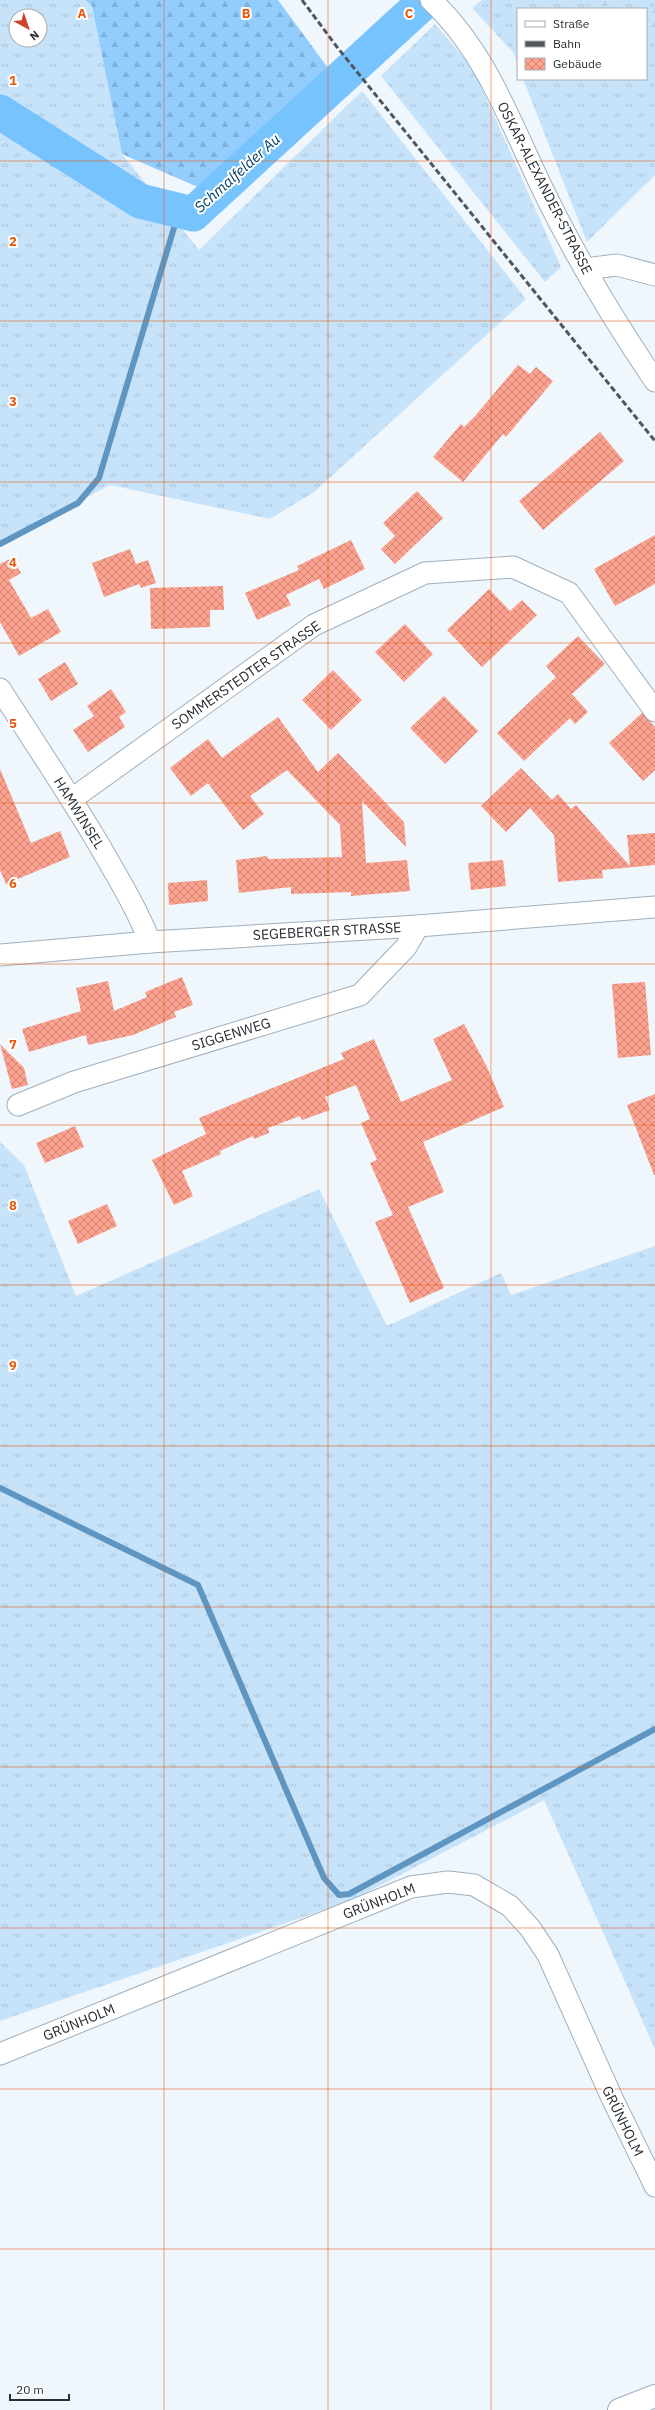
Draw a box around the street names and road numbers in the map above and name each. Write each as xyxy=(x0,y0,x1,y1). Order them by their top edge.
street label: OSKAR-ALEXANDER-STRASSE xyxy=(494,99,596,277)
street label: SOMMERSTEDTER STRASSE xyxy=(168,617,324,733)
street label: HAMWINSEL xyxy=(50,774,108,852)
street label: SEGEBERGER STRASSE xyxy=(252,918,402,944)
street label: SIGGENWEG xyxy=(189,1013,273,1055)
street label: GRÜNHOLM xyxy=(340,1879,418,1923)
street label: GRÜNHOLM xyxy=(40,1999,118,2045)
street label: GRÜNHOLM xyxy=(598,2083,648,2159)

